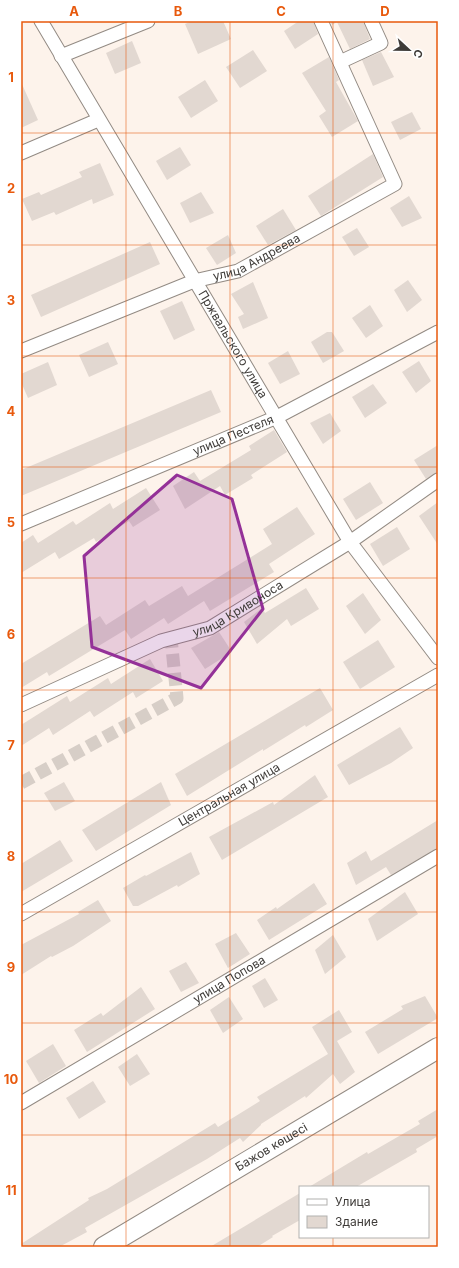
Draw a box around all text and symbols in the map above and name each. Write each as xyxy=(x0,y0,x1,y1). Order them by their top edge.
text: A xyxy=(69,3,79,19)
text: B xyxy=(174,3,183,19)
text: C xyxy=(276,3,286,19)
text: D xyxy=(380,3,390,19)
north arrow xyxy=(389,30,429,70)
text: С xyxy=(410,47,426,60)
text: 1 xyxy=(8,69,14,85)
text: 2 xyxy=(7,180,15,196)
street label: улица Андреева xyxy=(211,230,303,283)
street label: Пржвальского улица xyxy=(195,287,271,401)
text: 3 xyxy=(7,292,15,308)
text: 4 xyxy=(7,403,16,419)
street label: улица Пестеля xyxy=(190,411,276,458)
text: 5 xyxy=(7,514,15,530)
street label: улица Кривоноса xyxy=(191,577,286,639)
text: 6 xyxy=(7,626,15,642)
text: 7 xyxy=(7,737,15,753)
street label: Центральная улица xyxy=(176,759,282,829)
text: 8 xyxy=(7,848,15,864)
street label: улица Попова xyxy=(190,952,268,1006)
text: 9 xyxy=(7,959,15,975)
text: 10 xyxy=(4,1071,18,1087)
street label: Бажов көшесі xyxy=(232,1119,310,1174)
text: 11 xyxy=(5,1182,17,1198)
legend xyxy=(299,1186,429,1238)
text: Улица xyxy=(335,1194,370,1209)
text: Здание xyxy=(335,1214,378,1229)

